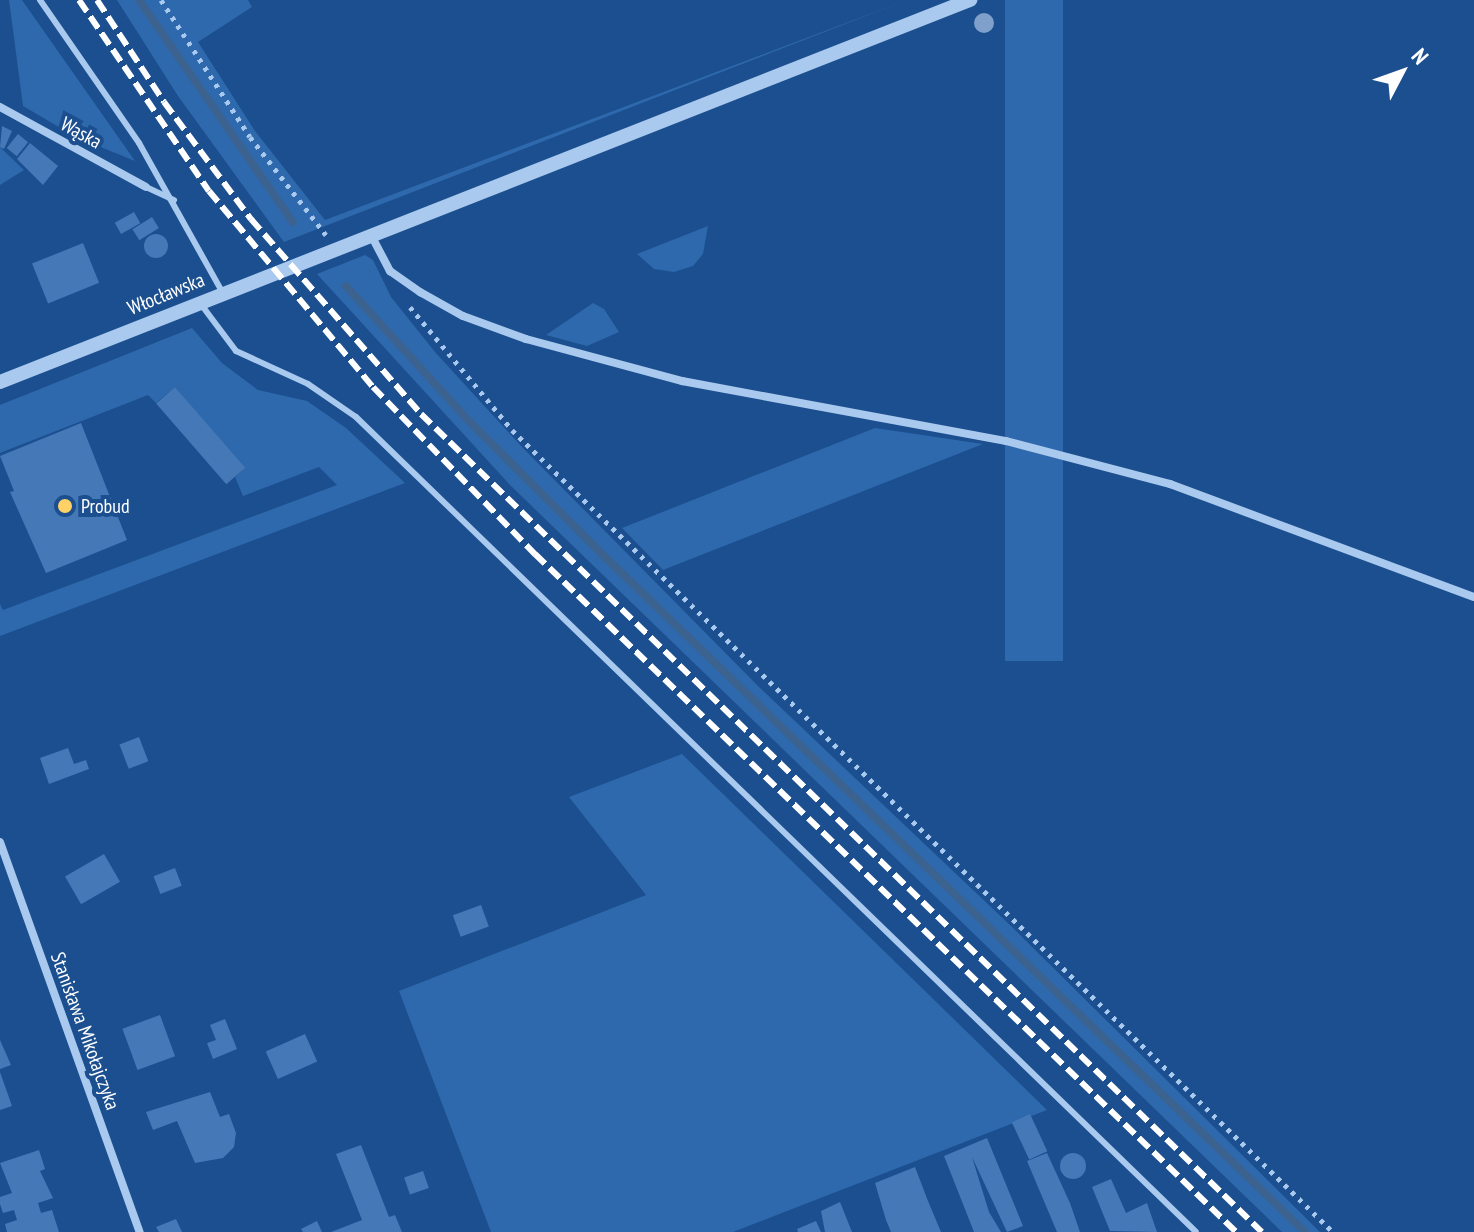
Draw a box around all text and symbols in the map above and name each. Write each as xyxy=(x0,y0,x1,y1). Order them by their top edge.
north arrow xyxy=(1362,32,1442,112)
text: N xyxy=(1406,43,1435,70)
street label: Wąska xyxy=(56,112,106,154)
street label: Włocławska xyxy=(124,268,208,320)
place label: Probud xyxy=(81,494,130,518)
marker: Probud xyxy=(56,497,74,515)
street label: Stanisława Mikołajczyka xyxy=(45,949,125,1113)

